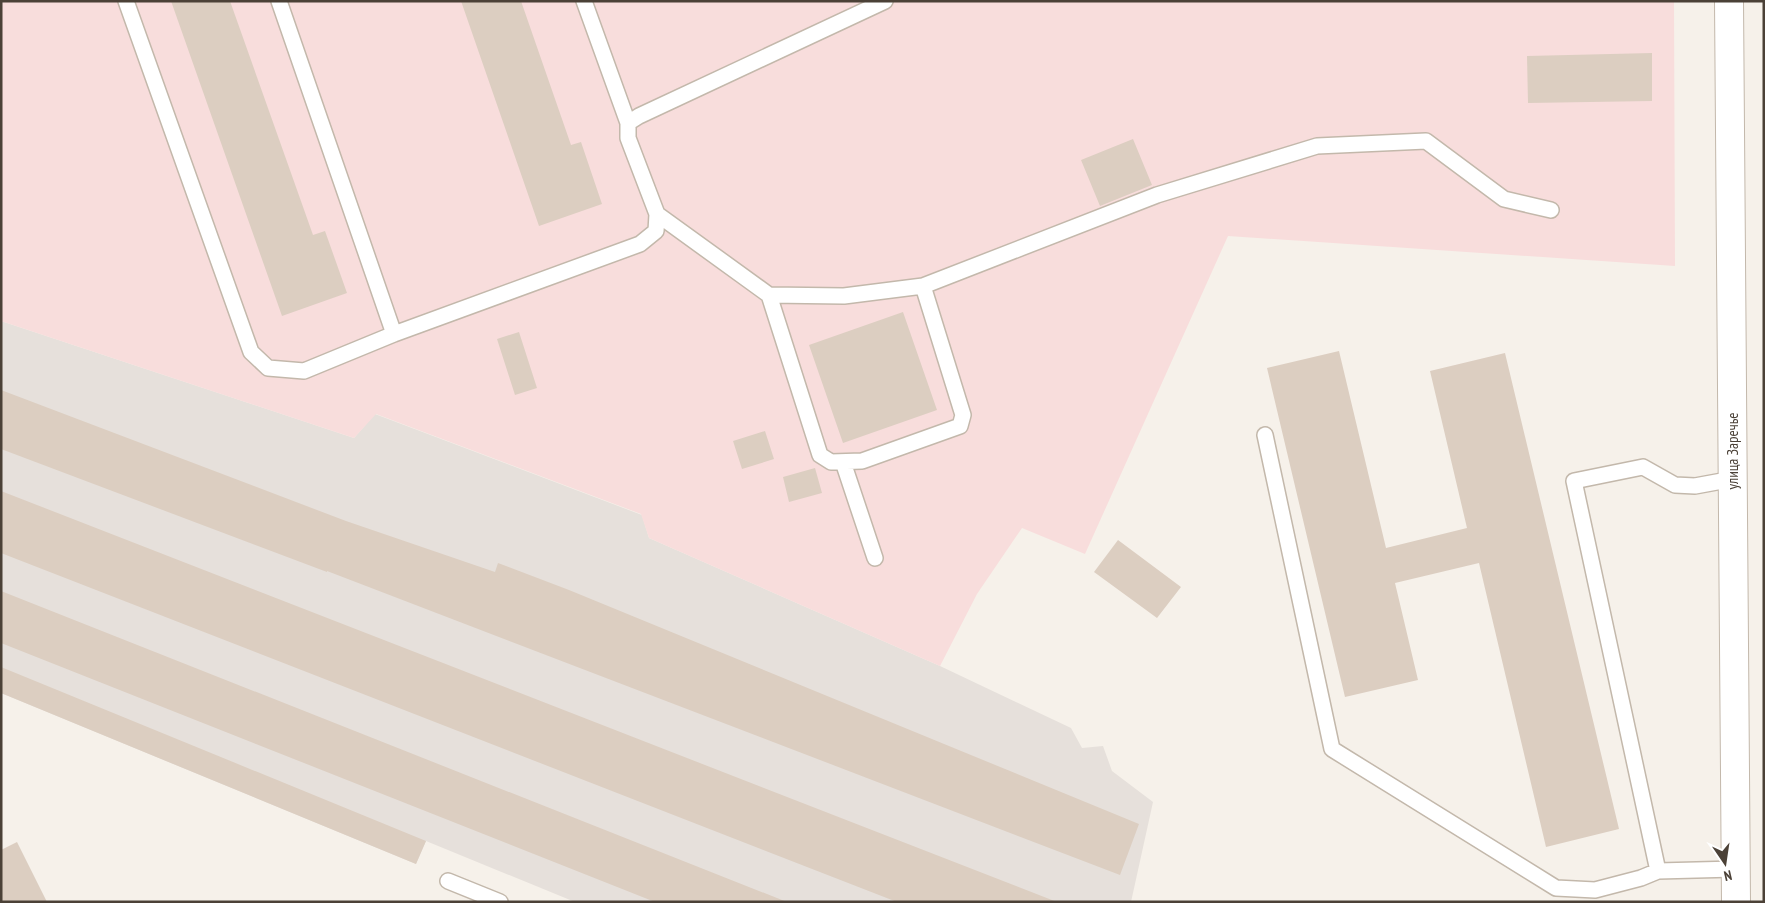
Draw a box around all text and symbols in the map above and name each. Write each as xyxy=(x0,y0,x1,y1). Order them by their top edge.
street label: улица Заречье xyxy=(1723,413,1742,489)
north arrow xyxy=(1700,838,1750,888)
text: N xyxy=(1722,866,1734,885)

